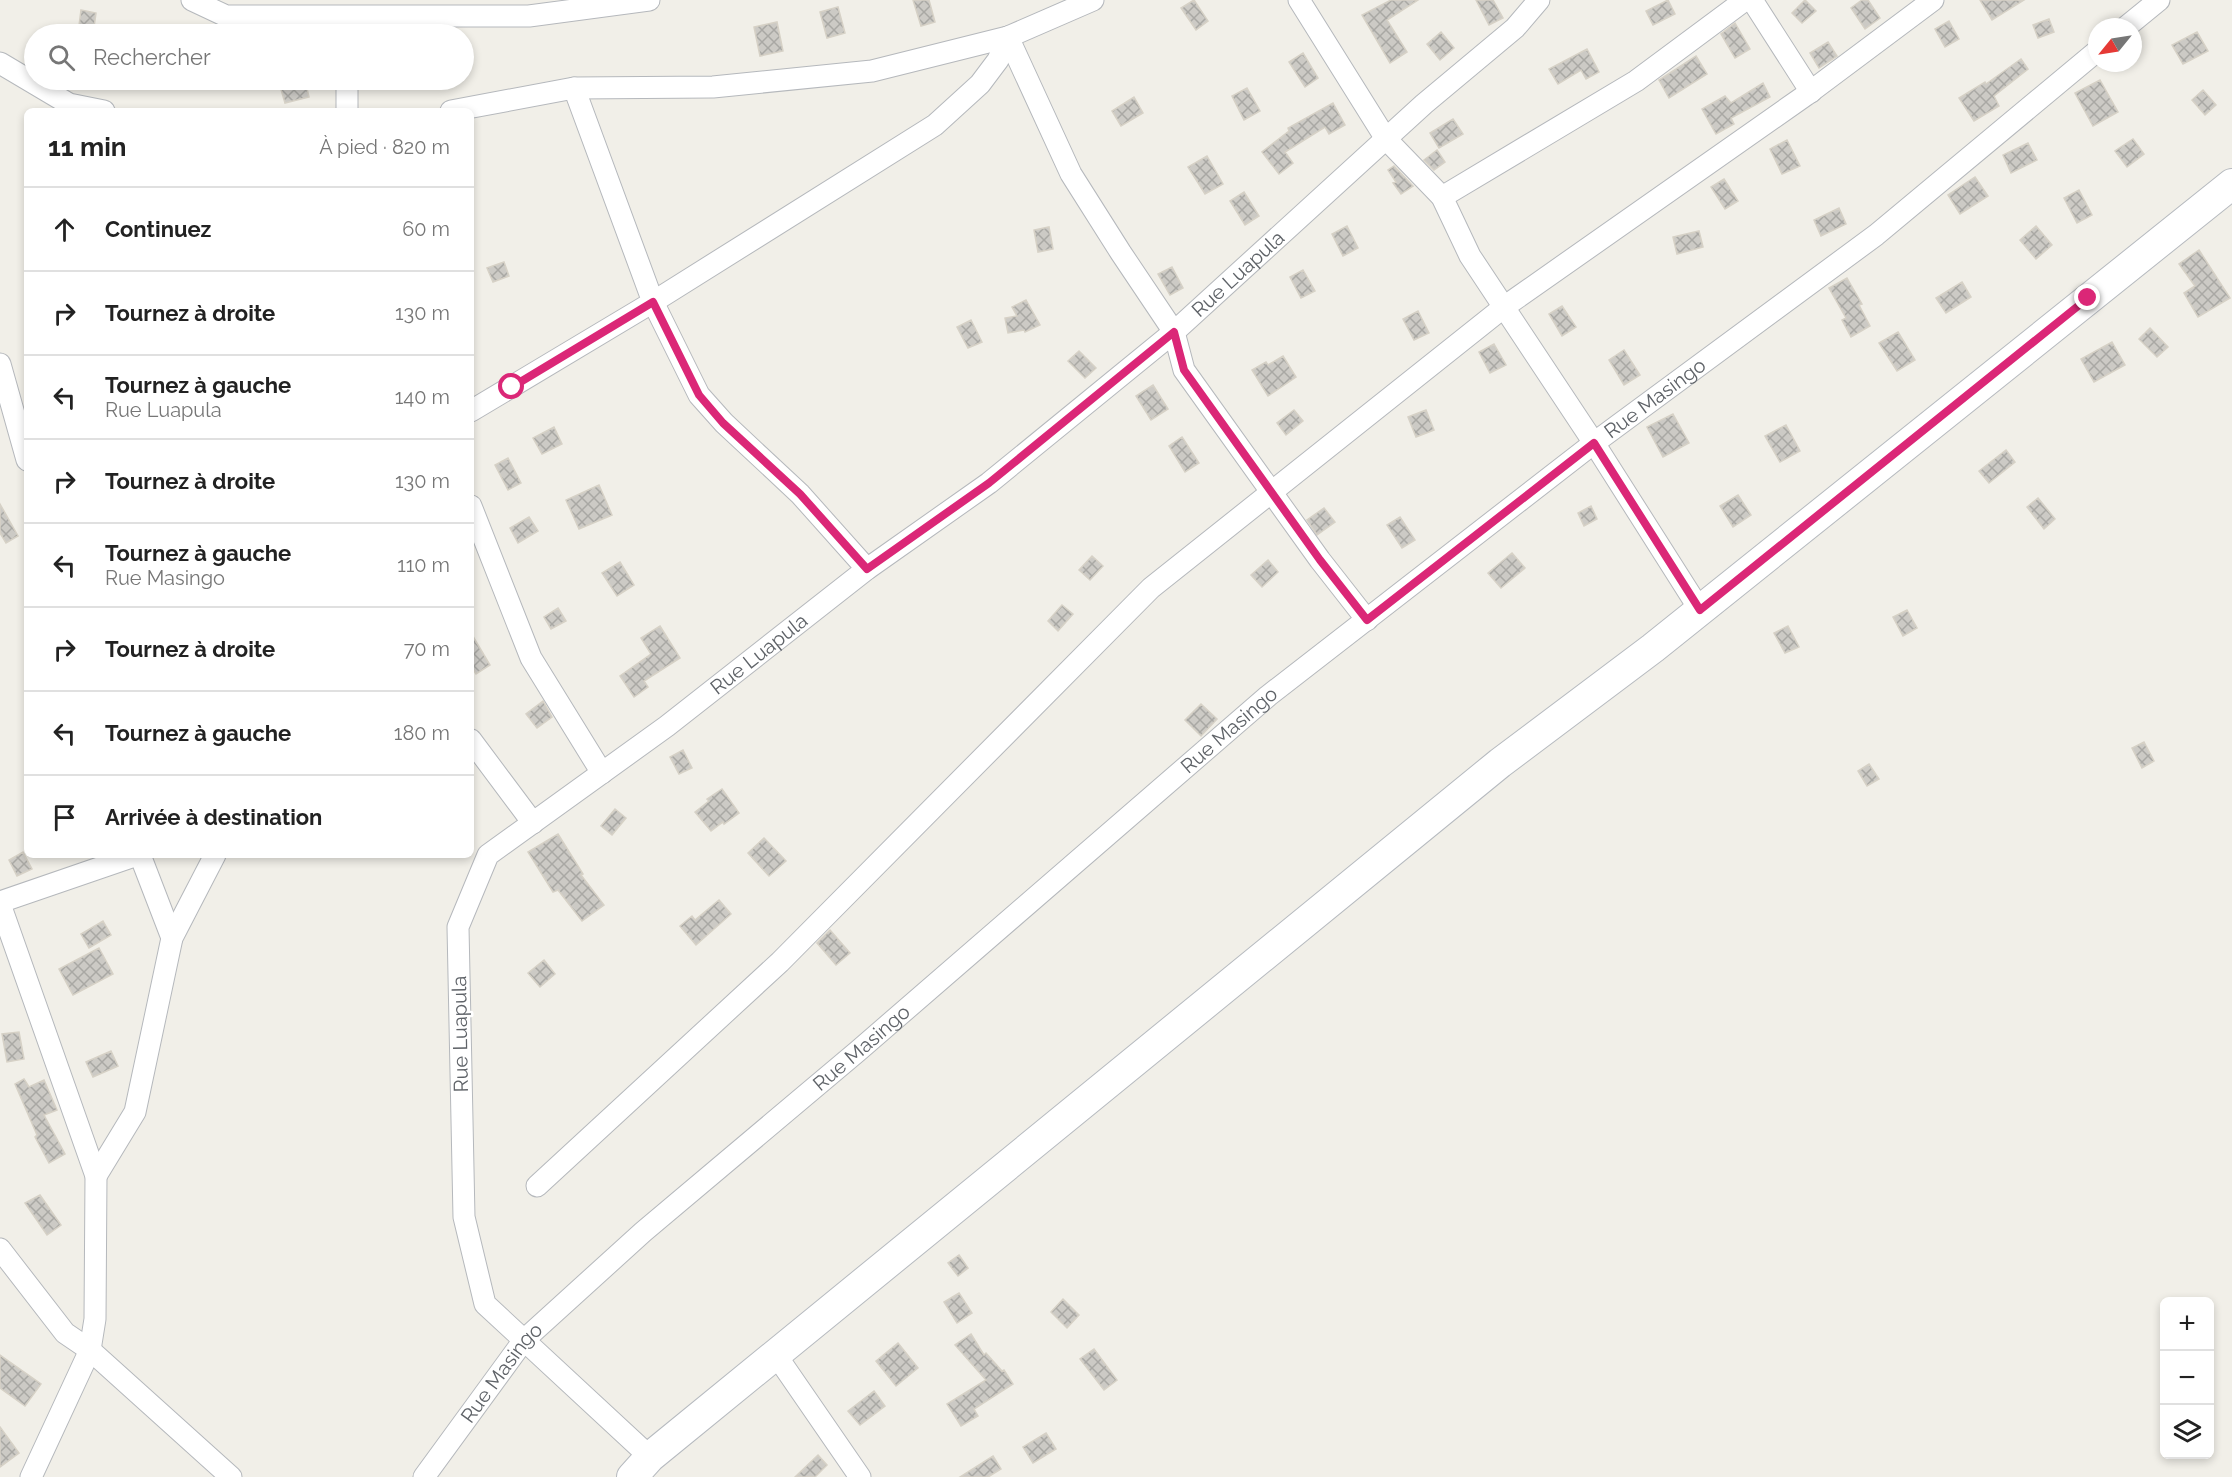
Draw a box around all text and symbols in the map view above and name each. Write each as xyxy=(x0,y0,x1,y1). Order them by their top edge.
north arrow xyxy=(2088,18,2142,72)
search box xyxy=(24,24,474,90)
icon: search xyxy=(45,41,78,74)
text: Rechercher xyxy=(93,44,211,70)
text: 11 min xyxy=(48,132,126,162)
text: À pied · 820 m xyxy=(319,135,450,159)
icon: ahead xyxy=(48,213,81,246)
text: Continuez xyxy=(105,216,211,242)
text: 60 m xyxy=(402,217,450,241)
street label: Rue Luapula xyxy=(1187,226,1289,322)
route end xyxy=(2074,284,2100,310)
icon: right xyxy=(48,297,81,330)
text: Tournez à droite xyxy=(105,300,275,326)
text: 130 m xyxy=(395,301,450,325)
street label: Rue Masingo xyxy=(1599,353,1710,443)
text: Tournez à gauche xyxy=(105,372,291,398)
route start xyxy=(498,373,524,399)
icon: left xyxy=(48,381,81,414)
text: 140 m xyxy=(395,385,450,409)
text: Rue Luapula xyxy=(105,398,222,422)
icon: right xyxy=(48,465,81,498)
text: Tournez à droite xyxy=(105,468,275,494)
text: 130 m xyxy=(395,469,450,493)
text: Tournez à gauche xyxy=(105,540,291,566)
icon: left xyxy=(48,549,81,582)
text: 110 m xyxy=(397,553,450,577)
text: Rue Masingo xyxy=(105,566,225,590)
street label: Rue Luapula xyxy=(706,608,812,699)
icon: right xyxy=(48,633,81,666)
text: Tournez à droite xyxy=(105,636,275,662)
text: 70 m xyxy=(404,637,450,661)
street label: Rue Masingo xyxy=(1176,681,1282,778)
icon: left xyxy=(48,717,81,750)
text: Tournez à gauche xyxy=(105,720,291,746)
text: 180 m xyxy=(394,721,450,745)
icon: arrive xyxy=(48,801,81,834)
text: Arrivée à destination xyxy=(105,804,322,830)
street label: Rue Luapula xyxy=(447,976,473,1092)
street label: Rue Masingo xyxy=(808,1000,915,1096)
map controls xyxy=(2160,1297,2214,1459)
button: + xyxy=(2160,1297,2214,1351)
street label: Rue Masingo xyxy=(456,1317,547,1428)
button: − xyxy=(2160,1351,2214,1405)
button: layers xyxy=(2160,1405,2214,1459)

